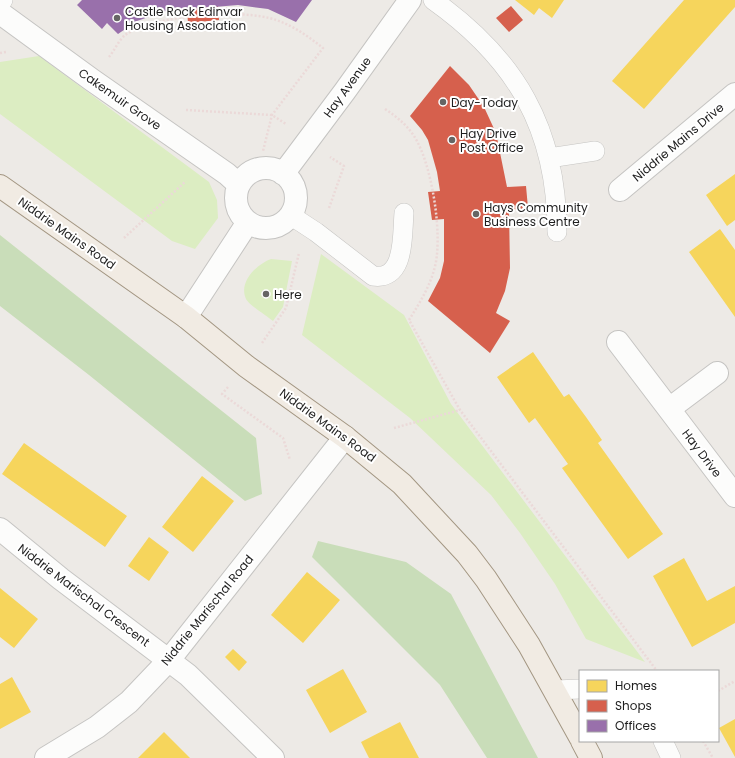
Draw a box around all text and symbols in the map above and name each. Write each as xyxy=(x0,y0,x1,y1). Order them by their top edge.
place label: Castle Rock Edinvar Housing Association xyxy=(125,3,246,34)
marker: Castle Rock Edinvar Housing Association xyxy=(112,13,122,23)
street label: Hay Avenue xyxy=(319,53,375,121)
street label: Cakemuir Grove xyxy=(75,64,165,134)
place label: Day-Today xyxy=(451,94,518,111)
marker: Day-Today xyxy=(438,97,448,107)
street label: Niddrie Mains Drive xyxy=(629,99,727,185)
place label: Hay Drive Post Office xyxy=(460,125,523,156)
marker: Hay Drive Post Office xyxy=(447,135,457,145)
street label: Niddrie Mains Road xyxy=(15,193,119,273)
place label: Hays Community Business Centre xyxy=(484,199,588,230)
marker: Hays Community Business Centre xyxy=(471,209,481,219)
place label: Here xyxy=(274,286,302,303)
marker: Here xyxy=(261,289,271,299)
street label: Niddrie Mains Road xyxy=(276,384,380,466)
street label: Hay Drive xyxy=(678,425,726,481)
street label: Niddrie Marischal Crescent xyxy=(14,540,154,650)
street label: Niddrie Marischal Road xyxy=(157,551,257,669)
legend xyxy=(579,670,719,742)
text: Homes xyxy=(615,677,657,694)
text: Shops xyxy=(615,697,652,714)
text: Offices xyxy=(615,717,656,734)

